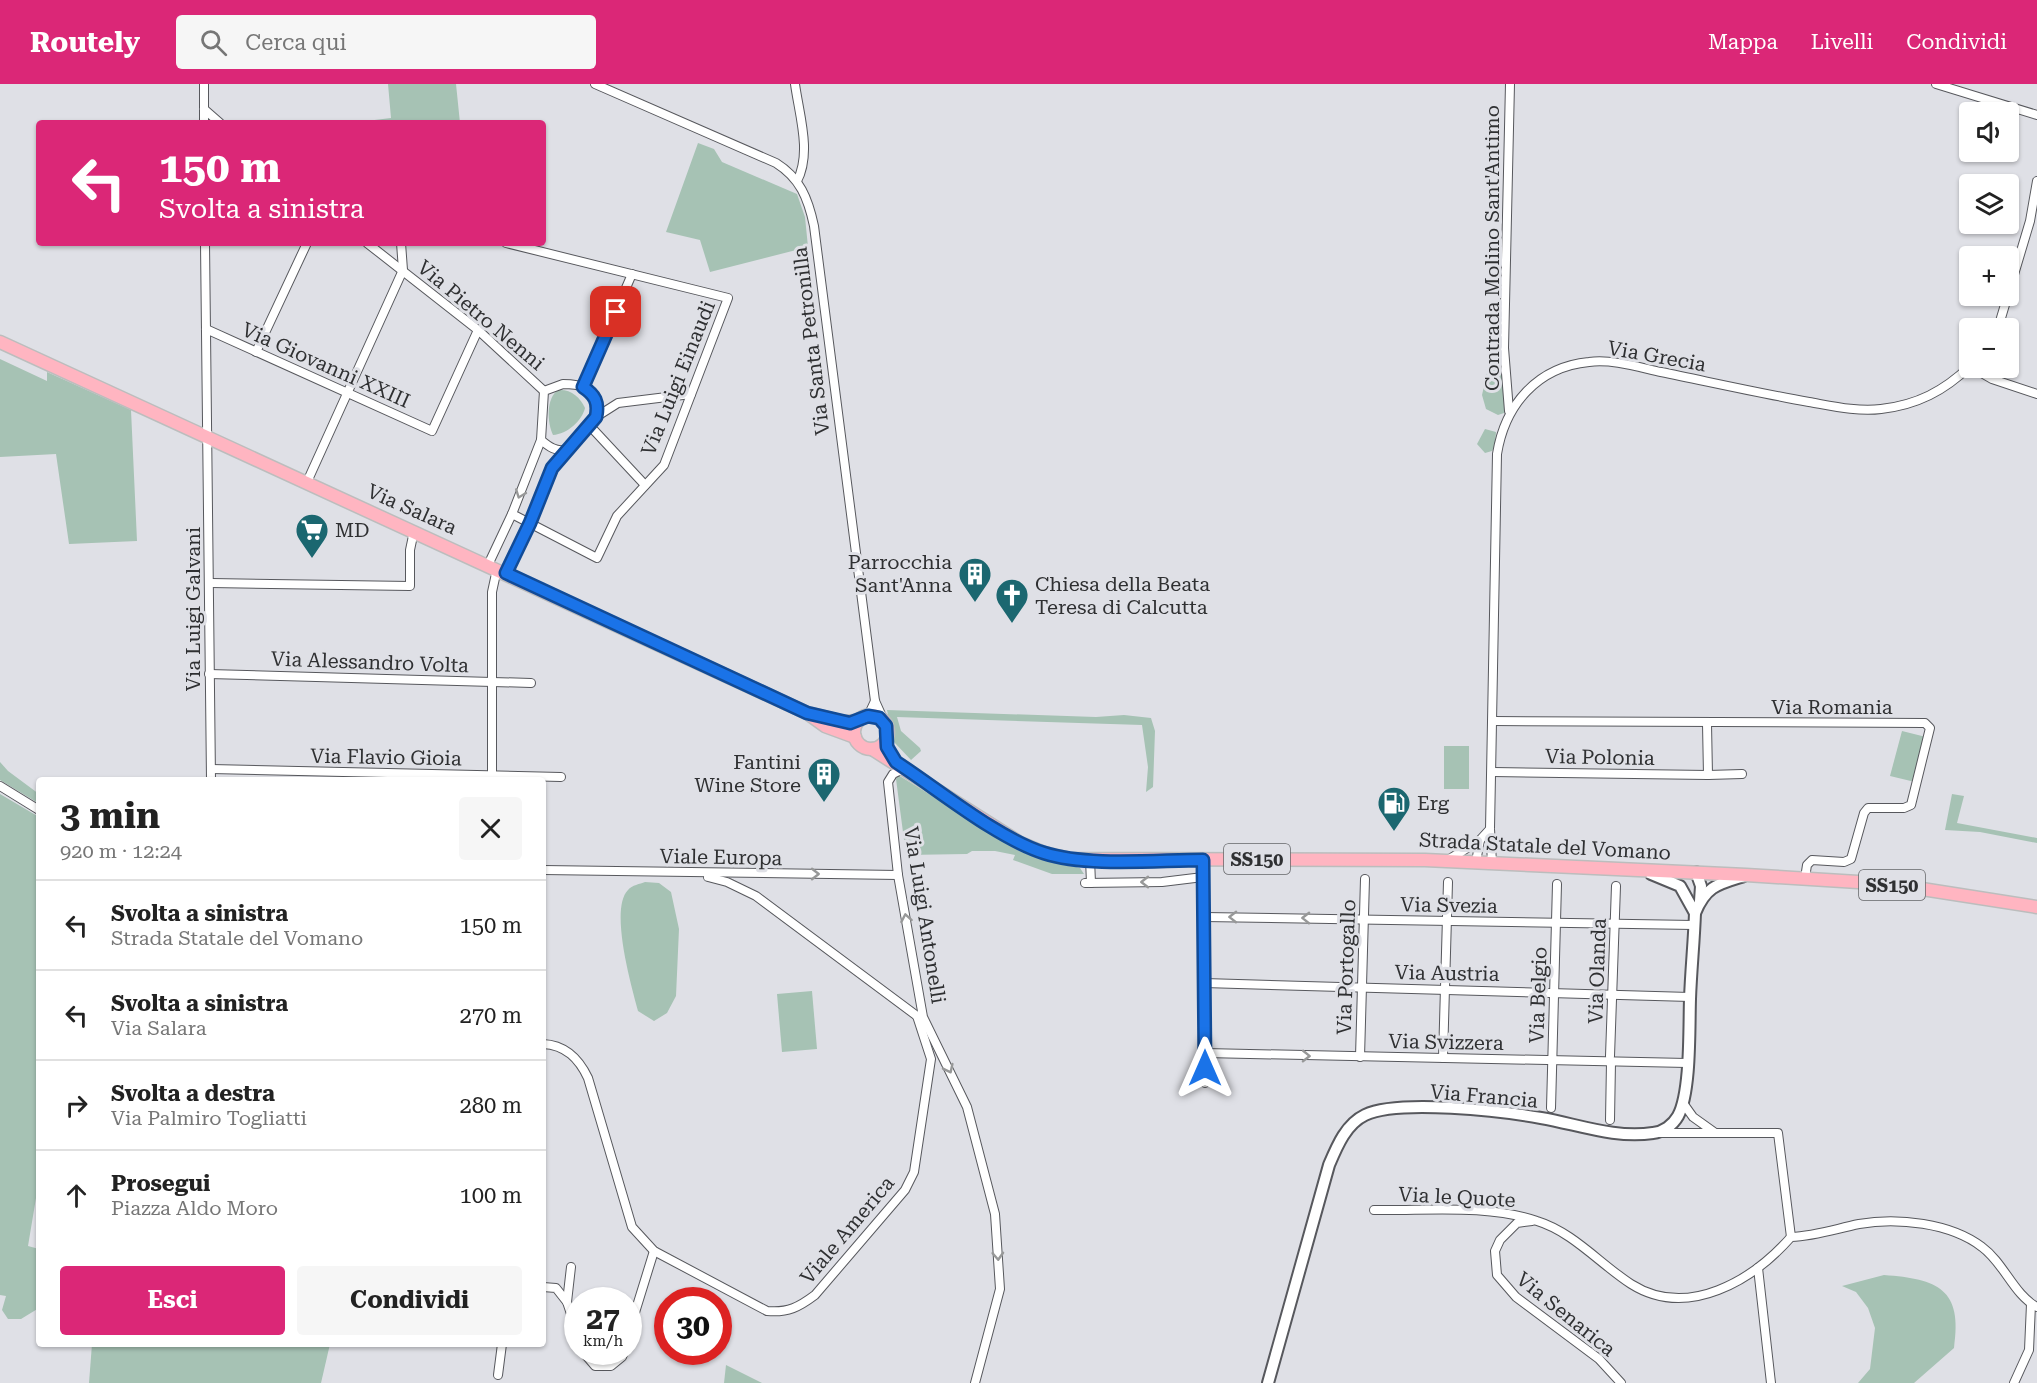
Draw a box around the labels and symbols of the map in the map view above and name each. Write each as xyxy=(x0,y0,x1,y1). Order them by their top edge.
street label: Contrada Molino Sant'Antimo xyxy=(1480,105,1504,391)
street label: Via Santa Petronilla xyxy=(788,245,834,436)
street label: Via Pietro Nenni xyxy=(413,255,549,375)
pin xyxy=(590,286,641,337)
street label: Via Luigi Einaudi xyxy=(636,297,720,459)
street label: Via Giovanni XXIII xyxy=(238,317,414,413)
street label: Via Grecia xyxy=(1606,336,1708,376)
street label: Via Salara xyxy=(363,479,461,539)
one-way arrow xyxy=(515,488,527,499)
supermarket icon: MD xyxy=(294,512,330,559)
place label: MD xyxy=(335,518,370,542)
street label: Via Luigi Galvani xyxy=(181,527,205,691)
place label: Parrocchia Sant'Anna xyxy=(848,550,952,597)
building icon: Parrocchia Sant'Anna xyxy=(957,556,993,603)
place label: Chiesa della Beata Teresa di Calcutta xyxy=(1035,572,1210,619)
church icon: Chiesa della Beata Teresa di Calcutta xyxy=(994,577,1030,624)
street label: Via Alessandro Volta xyxy=(271,647,469,677)
street label: Via Romania xyxy=(1771,695,1893,719)
street label: Via Flavio Gioia xyxy=(310,744,462,770)
street label: Via Polonia xyxy=(1545,744,1655,770)
place label: Fantini Wine Store xyxy=(695,750,801,797)
building icon: Fantini Wine Store xyxy=(806,756,842,803)
fuel station icon: Erg xyxy=(1376,785,1412,832)
place label: Erg xyxy=(1417,791,1450,815)
street label: Via Luigi Antonelli xyxy=(899,825,951,1005)
street label: Strada Statale del Vomano xyxy=(1418,827,1672,865)
street label: Viale Europa xyxy=(659,844,783,870)
road number: SS150 xyxy=(1224,844,1290,874)
one-way arrow xyxy=(811,868,820,880)
road number: SS150 xyxy=(1859,870,1925,900)
one-way arrow xyxy=(1141,876,1150,888)
street label: Via Svezia xyxy=(1400,892,1498,918)
street label: Via Portogallo xyxy=(1332,899,1360,1035)
one-way arrow xyxy=(1228,911,1237,923)
one-way arrow xyxy=(1301,912,1310,924)
one-way arrow xyxy=(900,913,913,923)
street label: Via Olanda xyxy=(1583,918,1611,1024)
street label: Via Belgio xyxy=(1524,946,1552,1044)
street label: Via Austria xyxy=(1394,960,1500,986)
street label: Via Svizzera xyxy=(1388,1029,1504,1055)
position arrow xyxy=(1173,1036,1237,1100)
one-way arrow xyxy=(1301,1050,1310,1062)
one-way arrow xyxy=(941,1063,953,1074)
street label: Via Francia xyxy=(1429,1079,1539,1113)
street label: Viale America xyxy=(795,1171,899,1289)
street label: Via le Quote xyxy=(1398,1182,1516,1212)
one-way arrow xyxy=(991,1252,1004,1261)
street label: Via Senarica xyxy=(1512,1267,1620,1361)
speed limit sign: 30 xyxy=(654,1287,732,1365)

